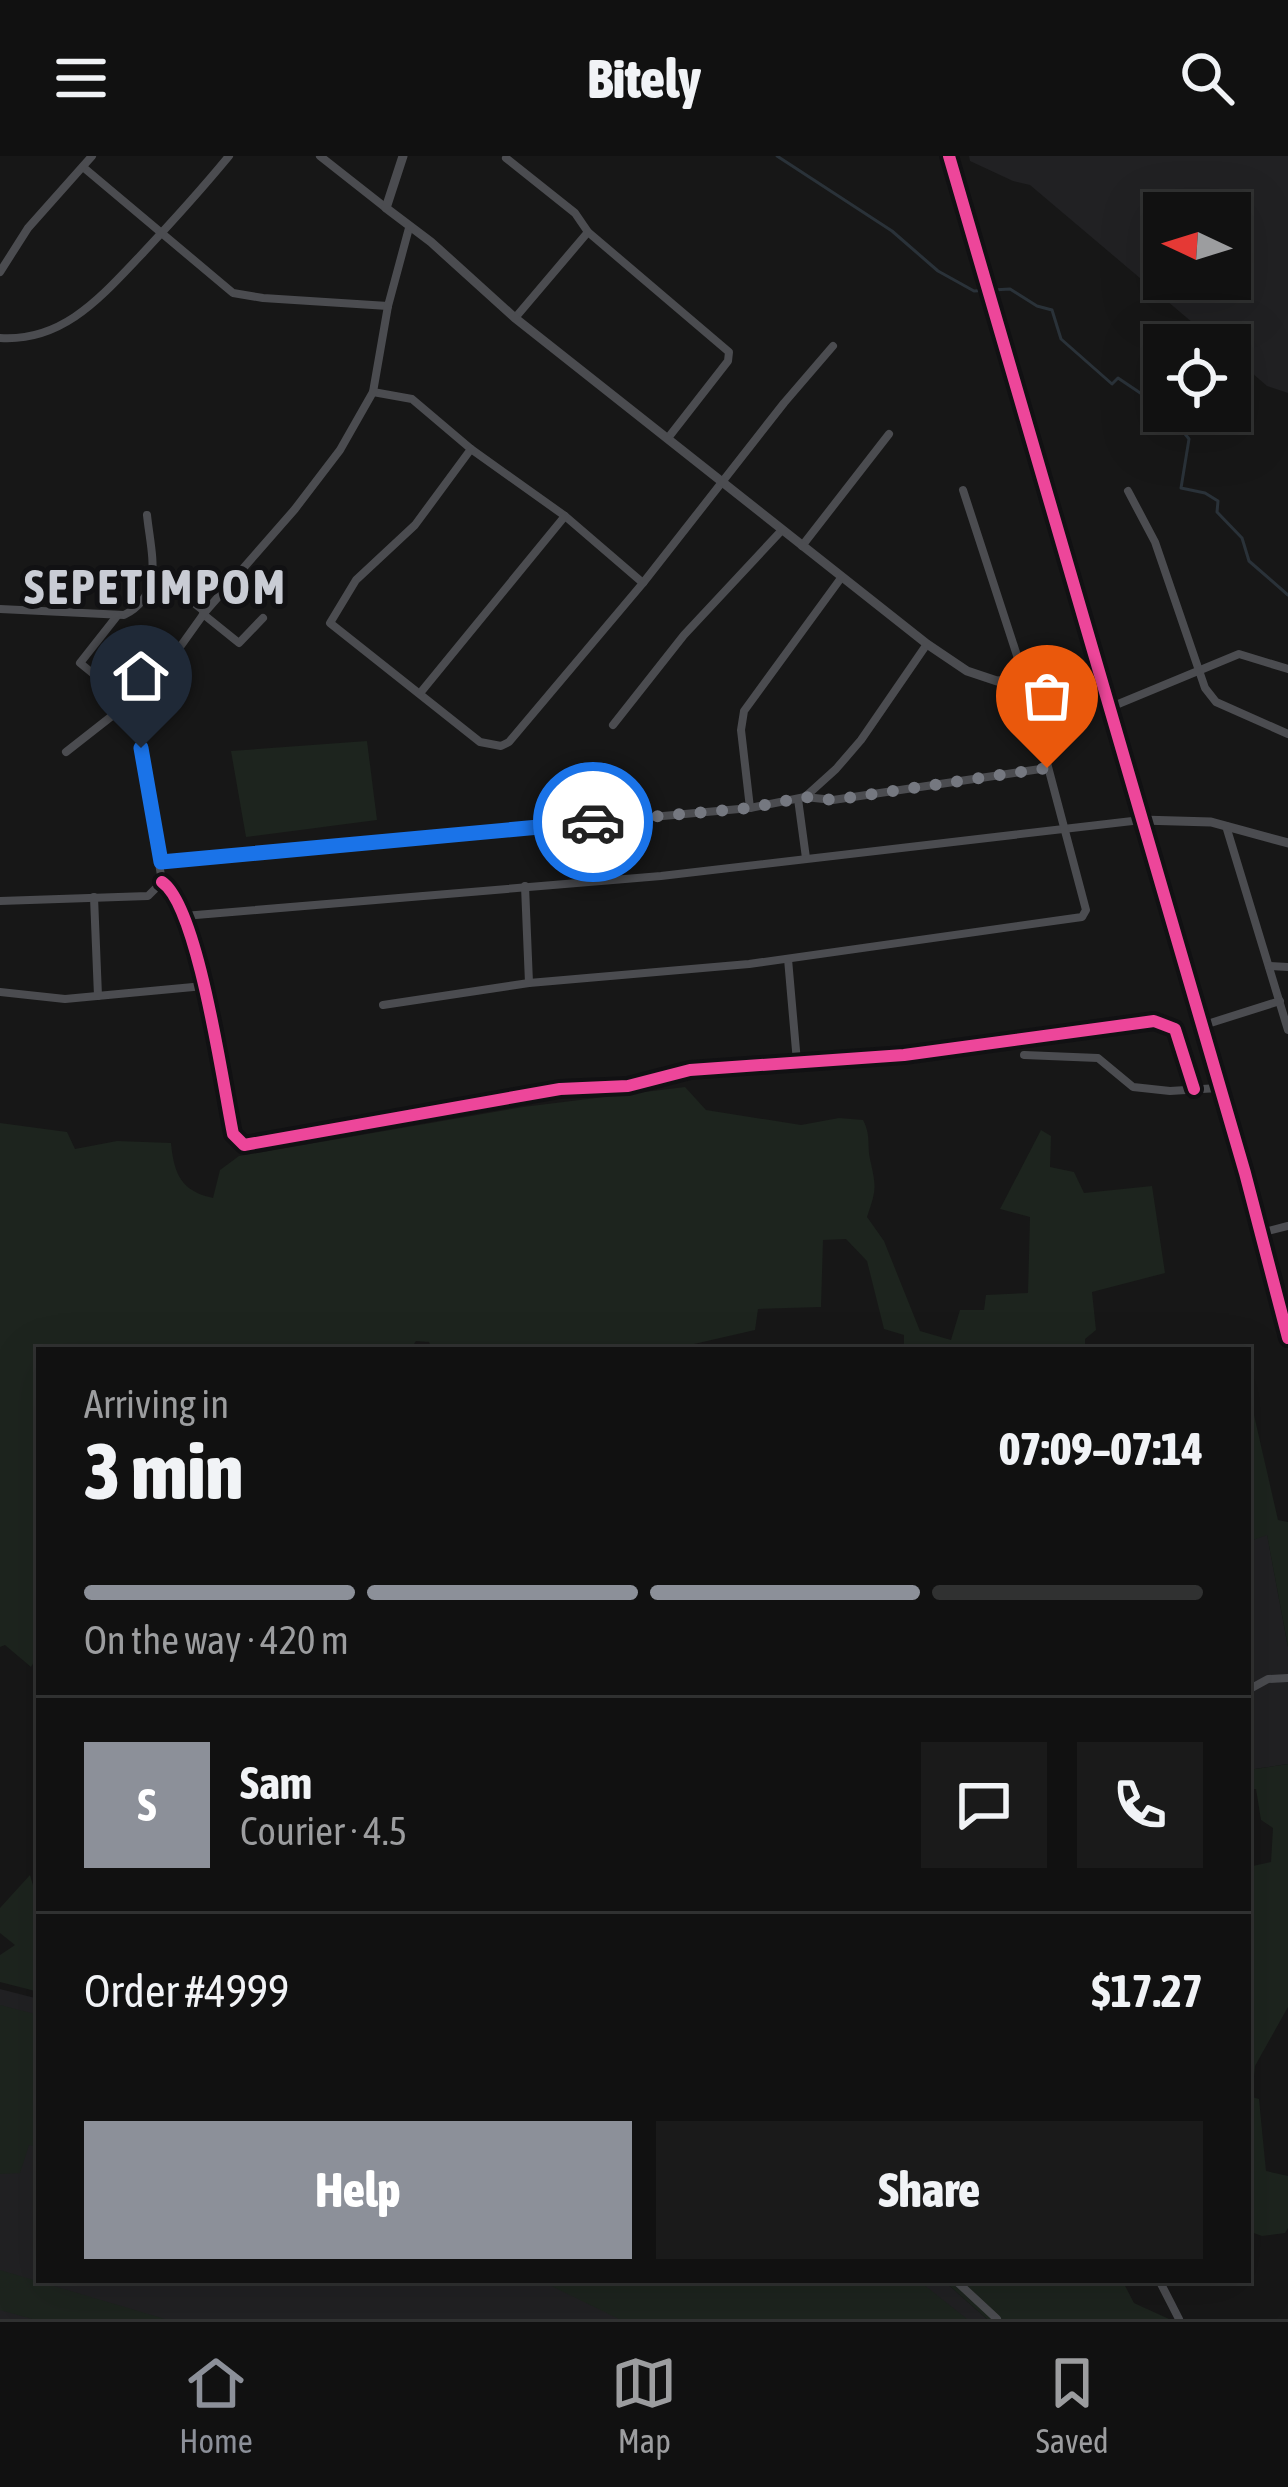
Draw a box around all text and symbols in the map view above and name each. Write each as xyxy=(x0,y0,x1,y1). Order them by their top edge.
icon: menu xyxy=(48,45,114,111)
icon: search xyxy=(1174,45,1240,111)
text: Bitely xyxy=(587,48,701,109)
north arrow xyxy=(1143,192,1251,300)
map controls xyxy=(1143,192,1251,432)
button: locate xyxy=(1143,324,1251,432)
district label: SEPETIMPOM xyxy=(24,559,288,614)
pin xyxy=(90,625,192,748)
icon: home xyxy=(108,643,174,709)
pin xyxy=(996,645,1098,768)
icon: bag xyxy=(1014,663,1080,729)
courier xyxy=(533,762,653,882)
icon: car xyxy=(560,789,626,855)
text: Arriving in xyxy=(84,1382,229,1426)
text: 07:09–07:14 xyxy=(999,1423,1203,1475)
text: 3 min xyxy=(84,1426,243,1516)
text: On the way · 420 m xyxy=(84,1618,349,1662)
button: chat xyxy=(921,1742,1047,1868)
button: phone xyxy=(1077,1742,1203,1868)
text: Sam xyxy=(240,1757,312,1809)
text: S xyxy=(138,1779,156,1831)
text: Courier · 4.5 xyxy=(240,1809,407,1853)
text: Order #4999 xyxy=(84,1965,289,2017)
text: $17.27 xyxy=(1091,1965,1203,2017)
button: Help xyxy=(84,2121,632,2259)
button: Share xyxy=(656,2121,1203,2259)
tab: Home xyxy=(179,2350,253,2460)
tab: Map xyxy=(611,2350,677,2460)
tab: Saved xyxy=(1036,2350,1109,2460)

